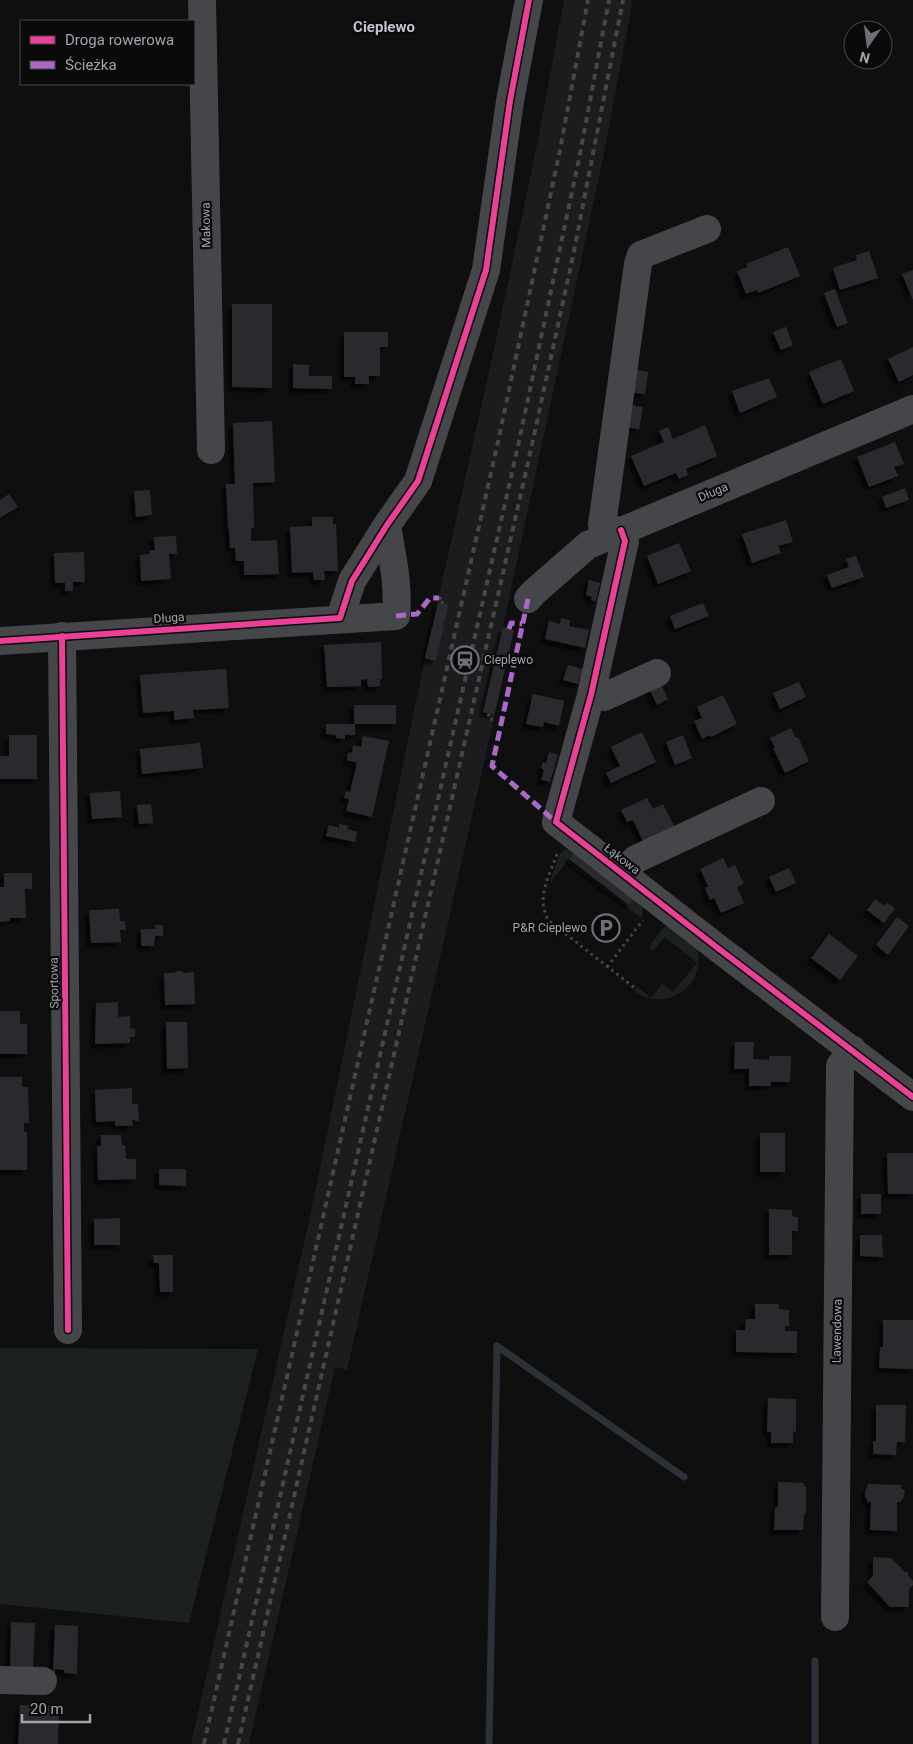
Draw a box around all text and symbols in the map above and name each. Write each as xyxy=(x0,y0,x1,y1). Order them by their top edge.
district label: Cieplewo xyxy=(353,18,415,36)
legend xyxy=(20,20,195,85)
north arrow xyxy=(843,20,893,70)
text: Droga rowerowa xyxy=(65,31,174,49)
text: N xyxy=(858,49,872,67)
text: Ścieżka xyxy=(65,56,117,74)
street label: Makowa xyxy=(199,202,213,248)
street label: Długa xyxy=(696,479,730,505)
street label: Długa xyxy=(153,610,185,626)
station icon: Cieplewo xyxy=(450,645,480,675)
place label: Cieplewo xyxy=(484,653,533,667)
street label: Łąkowa xyxy=(601,841,643,877)
parking icon: P&R Cieplewo xyxy=(591,913,621,943)
place label: P&R Cieplewo xyxy=(513,921,587,935)
street label: Sportowa xyxy=(47,957,61,1009)
street label: Lawendowa xyxy=(829,1299,845,1363)
scale bar xyxy=(22,1692,90,1724)
text: 20 m xyxy=(30,1700,64,1718)

